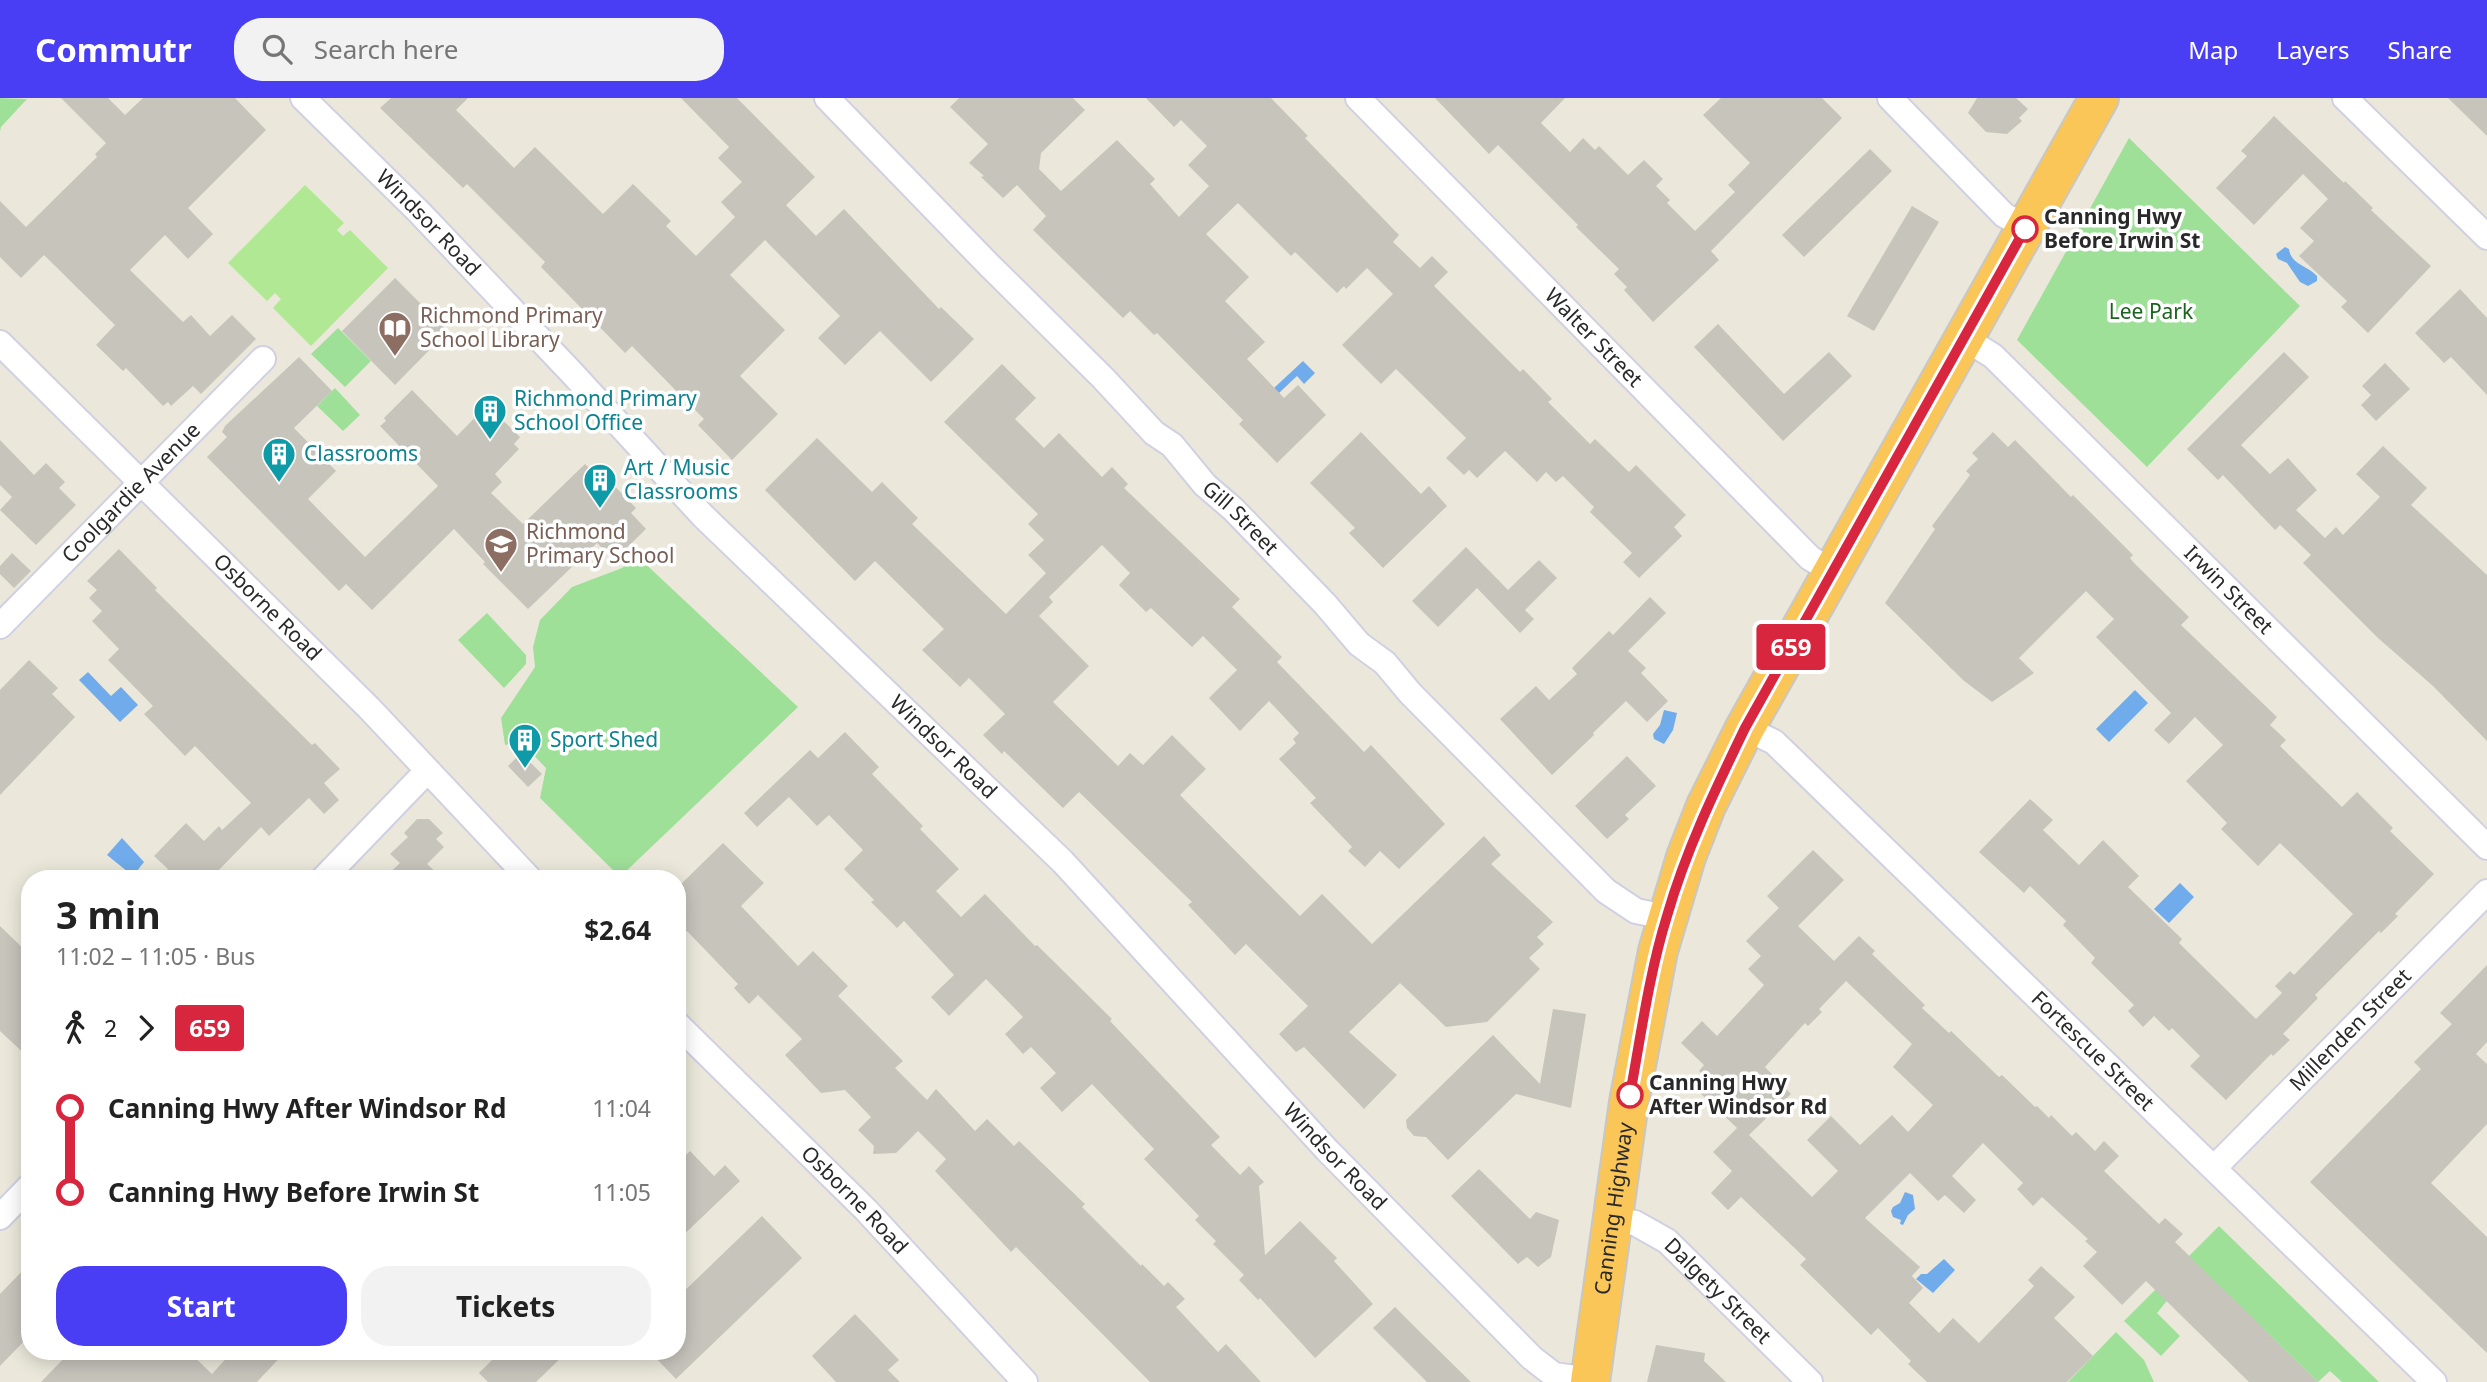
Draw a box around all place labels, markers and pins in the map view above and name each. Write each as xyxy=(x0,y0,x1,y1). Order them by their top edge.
place label: Canning Hwy Before Irwin St xyxy=(2044,202,2200,254)
marker: Canning Hwy Before Irwin St xyxy=(2012,216,2038,242)
place label: Richmond Primary School Library xyxy=(420,301,603,353)
library icon: Richmond Primary School Library xyxy=(376,309,414,358)
place label: Richmond Primary School Office xyxy=(514,384,697,436)
building icon: Richmond Primary School Office xyxy=(471,392,509,441)
building icon: Classrooms xyxy=(260,435,298,484)
place label: Classrooms xyxy=(304,439,418,467)
place label: Art / Music Classrooms xyxy=(624,453,738,505)
building icon: Art / Music Classrooms xyxy=(581,461,619,510)
place label: Richmond Primary School xyxy=(526,517,674,569)
school or university icon: Richmond Primary School xyxy=(482,525,520,574)
building icon: Sport Shed xyxy=(506,721,544,770)
place label: Sport Shed xyxy=(550,725,658,753)
place label: Canning Hwy After Windsor Rd xyxy=(1649,1068,1827,1120)
marker: Canning Hwy After Windsor Rd xyxy=(1617,1082,1643,1108)

